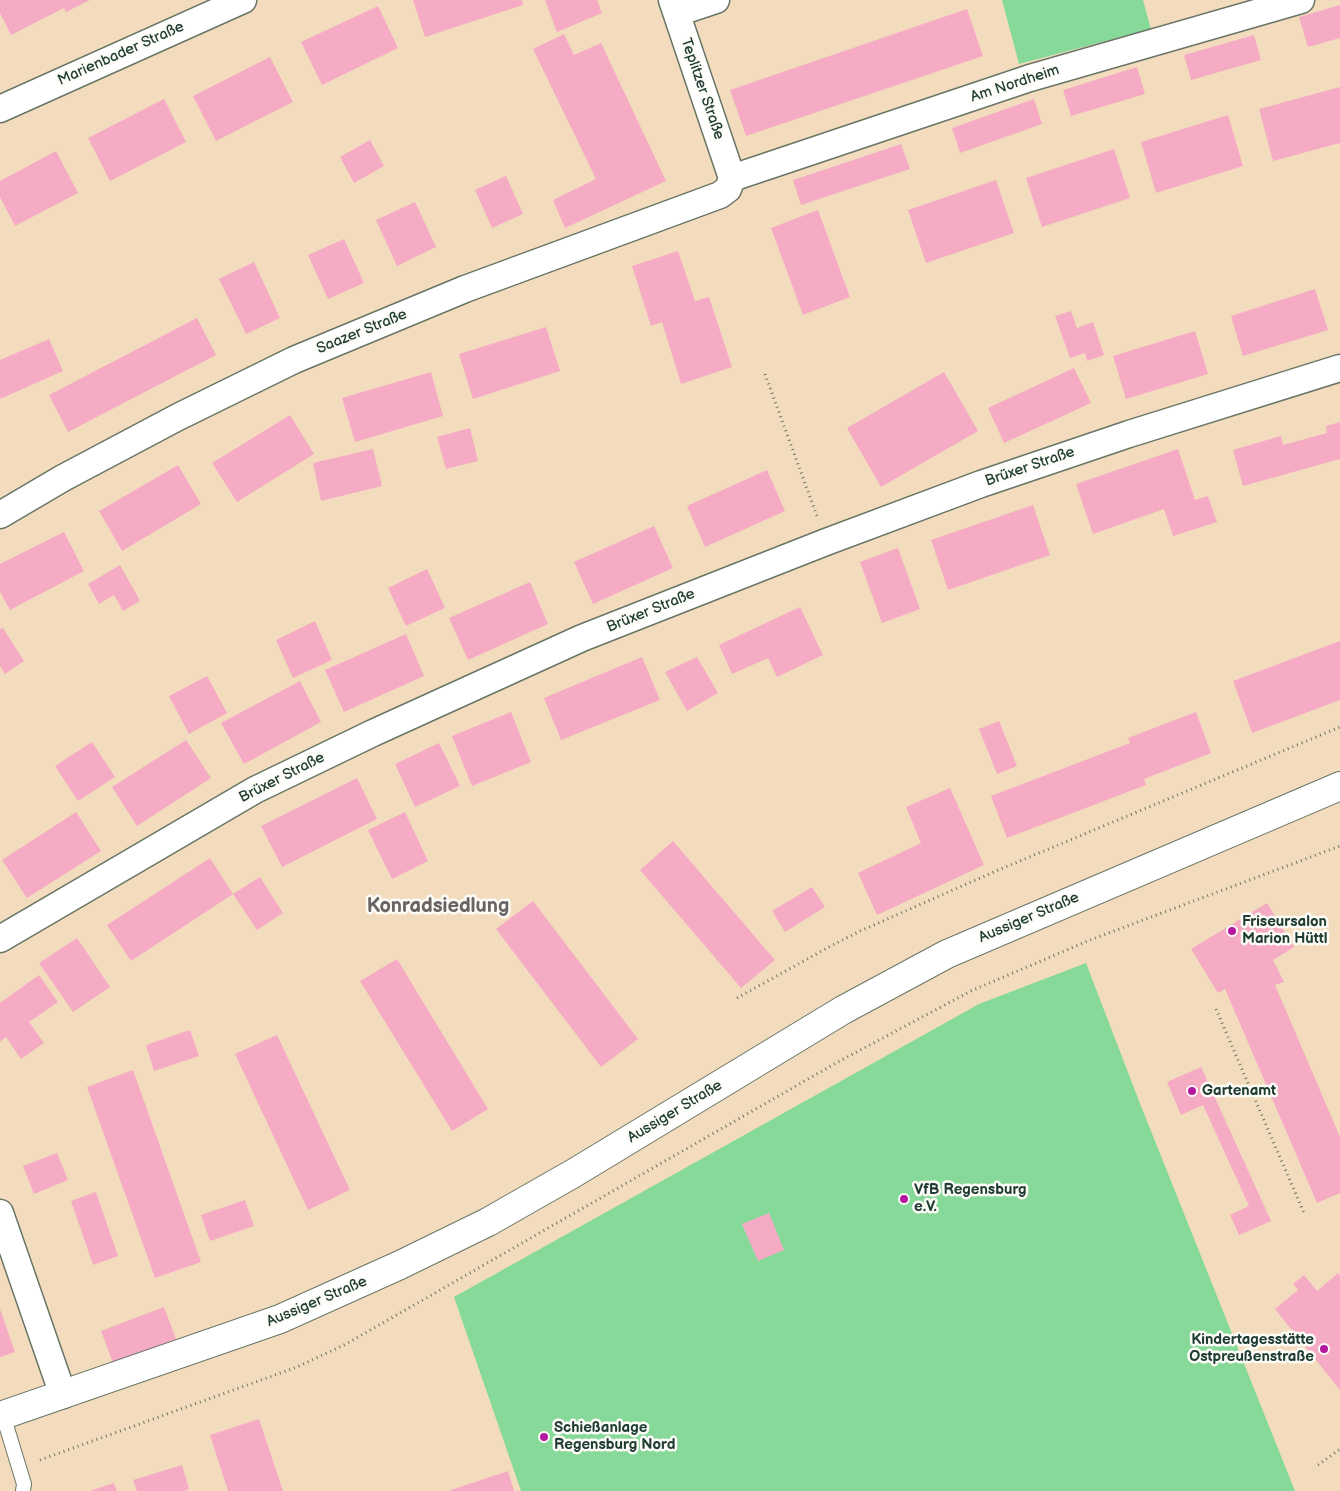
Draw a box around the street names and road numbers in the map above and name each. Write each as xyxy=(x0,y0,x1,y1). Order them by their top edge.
street label: Marienbader Straße xyxy=(55,18,187,90)
street label: Teplitzer Straße xyxy=(676,36,728,142)
street label: Am Nordheim xyxy=(968,61,1062,107)
street label: Saazer Straße xyxy=(314,306,410,358)
street label: Brüxer Straße xyxy=(983,443,1077,491)
street label: Brüxer Straße xyxy=(604,585,698,637)
street label: Brüxer Straße xyxy=(236,749,328,807)
street label: Aussiger Straße xyxy=(976,889,1082,947)
street label: Aussiger Straße xyxy=(624,1077,726,1147)
street label: Aussiger Straße xyxy=(264,1273,370,1331)

